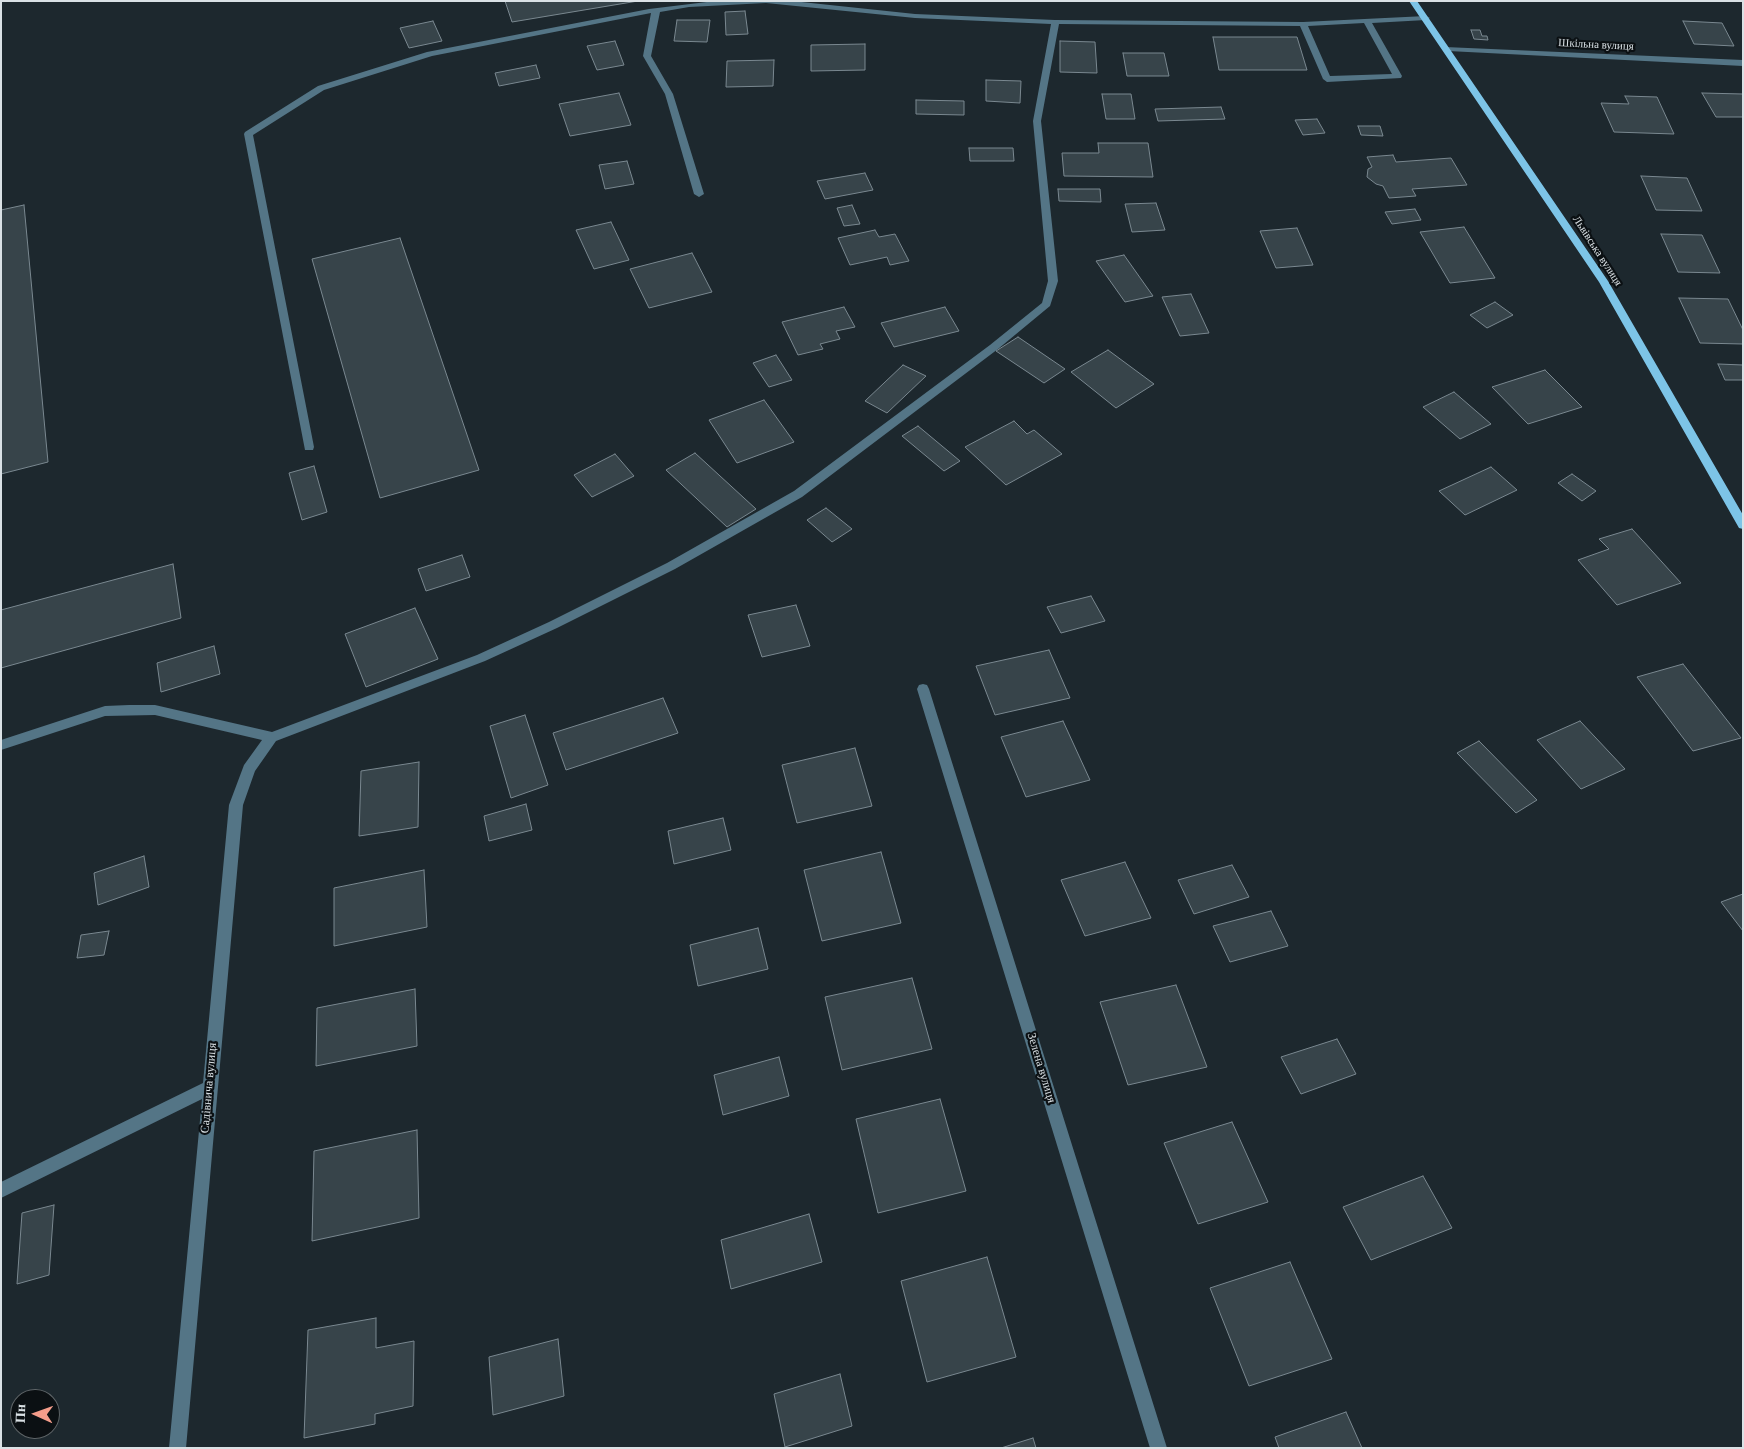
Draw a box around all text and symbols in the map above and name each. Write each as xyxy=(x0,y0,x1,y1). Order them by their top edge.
street label: Шкільна вулиця xyxy=(1558,36,1634,54)
street label: Львівська вулиця xyxy=(1569,214,1625,288)
street label: Зелена вулиця xyxy=(1024,1031,1058,1105)
street label: Садівнича вулиця xyxy=(198,1042,220,1134)
north arrow xyxy=(10,1389,60,1439)
text: Пн xyxy=(13,1404,28,1423)

